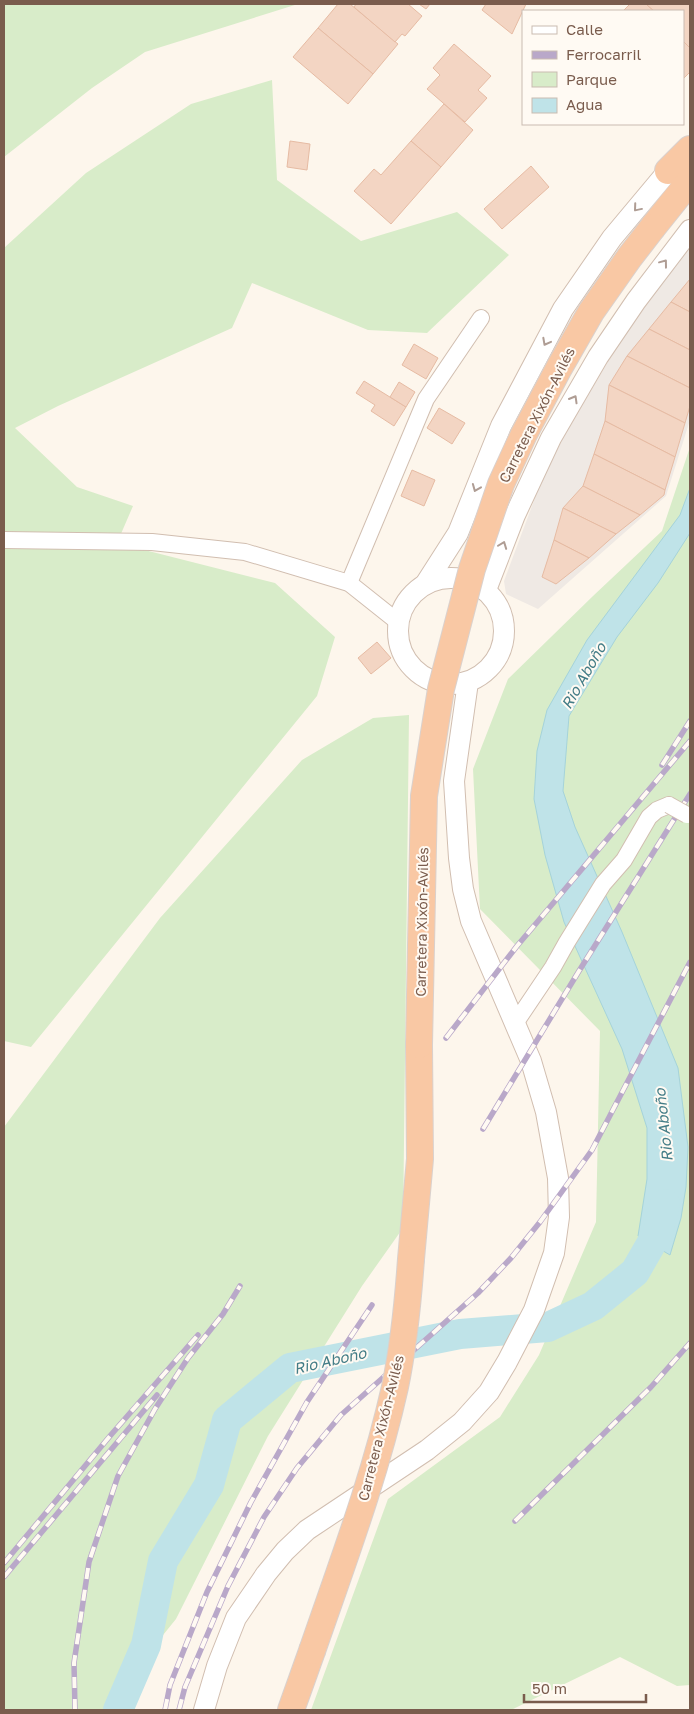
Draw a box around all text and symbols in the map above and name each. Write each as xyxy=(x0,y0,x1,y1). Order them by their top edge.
legend xyxy=(522,10,684,125)
text: Calle xyxy=(566,20,603,38)
text: Ferrocarril xyxy=(566,45,641,63)
text: Parque xyxy=(566,70,617,88)
text: Agua xyxy=(566,95,603,113)
one-way arrow xyxy=(634,202,643,211)
one-way arrow xyxy=(658,259,667,269)
one-way arrow xyxy=(542,337,552,346)
street label: Carretera Xixón-Avilés xyxy=(495,344,578,485)
one-way arrow xyxy=(568,395,578,404)
one-way arrow xyxy=(472,484,482,492)
one-way arrow xyxy=(498,541,508,549)
water label: Rio Aboño xyxy=(557,638,610,712)
street label: Carretera Xixón-Avilés xyxy=(412,847,431,997)
water label: Rio Aboño xyxy=(650,1087,676,1163)
water label: Rio Aboño xyxy=(292,1343,369,1377)
street label: Carretera Xixón-Avilés xyxy=(354,1353,407,1502)
scale bar xyxy=(524,1672,646,1704)
text: 50 m xyxy=(532,1679,567,1697)

